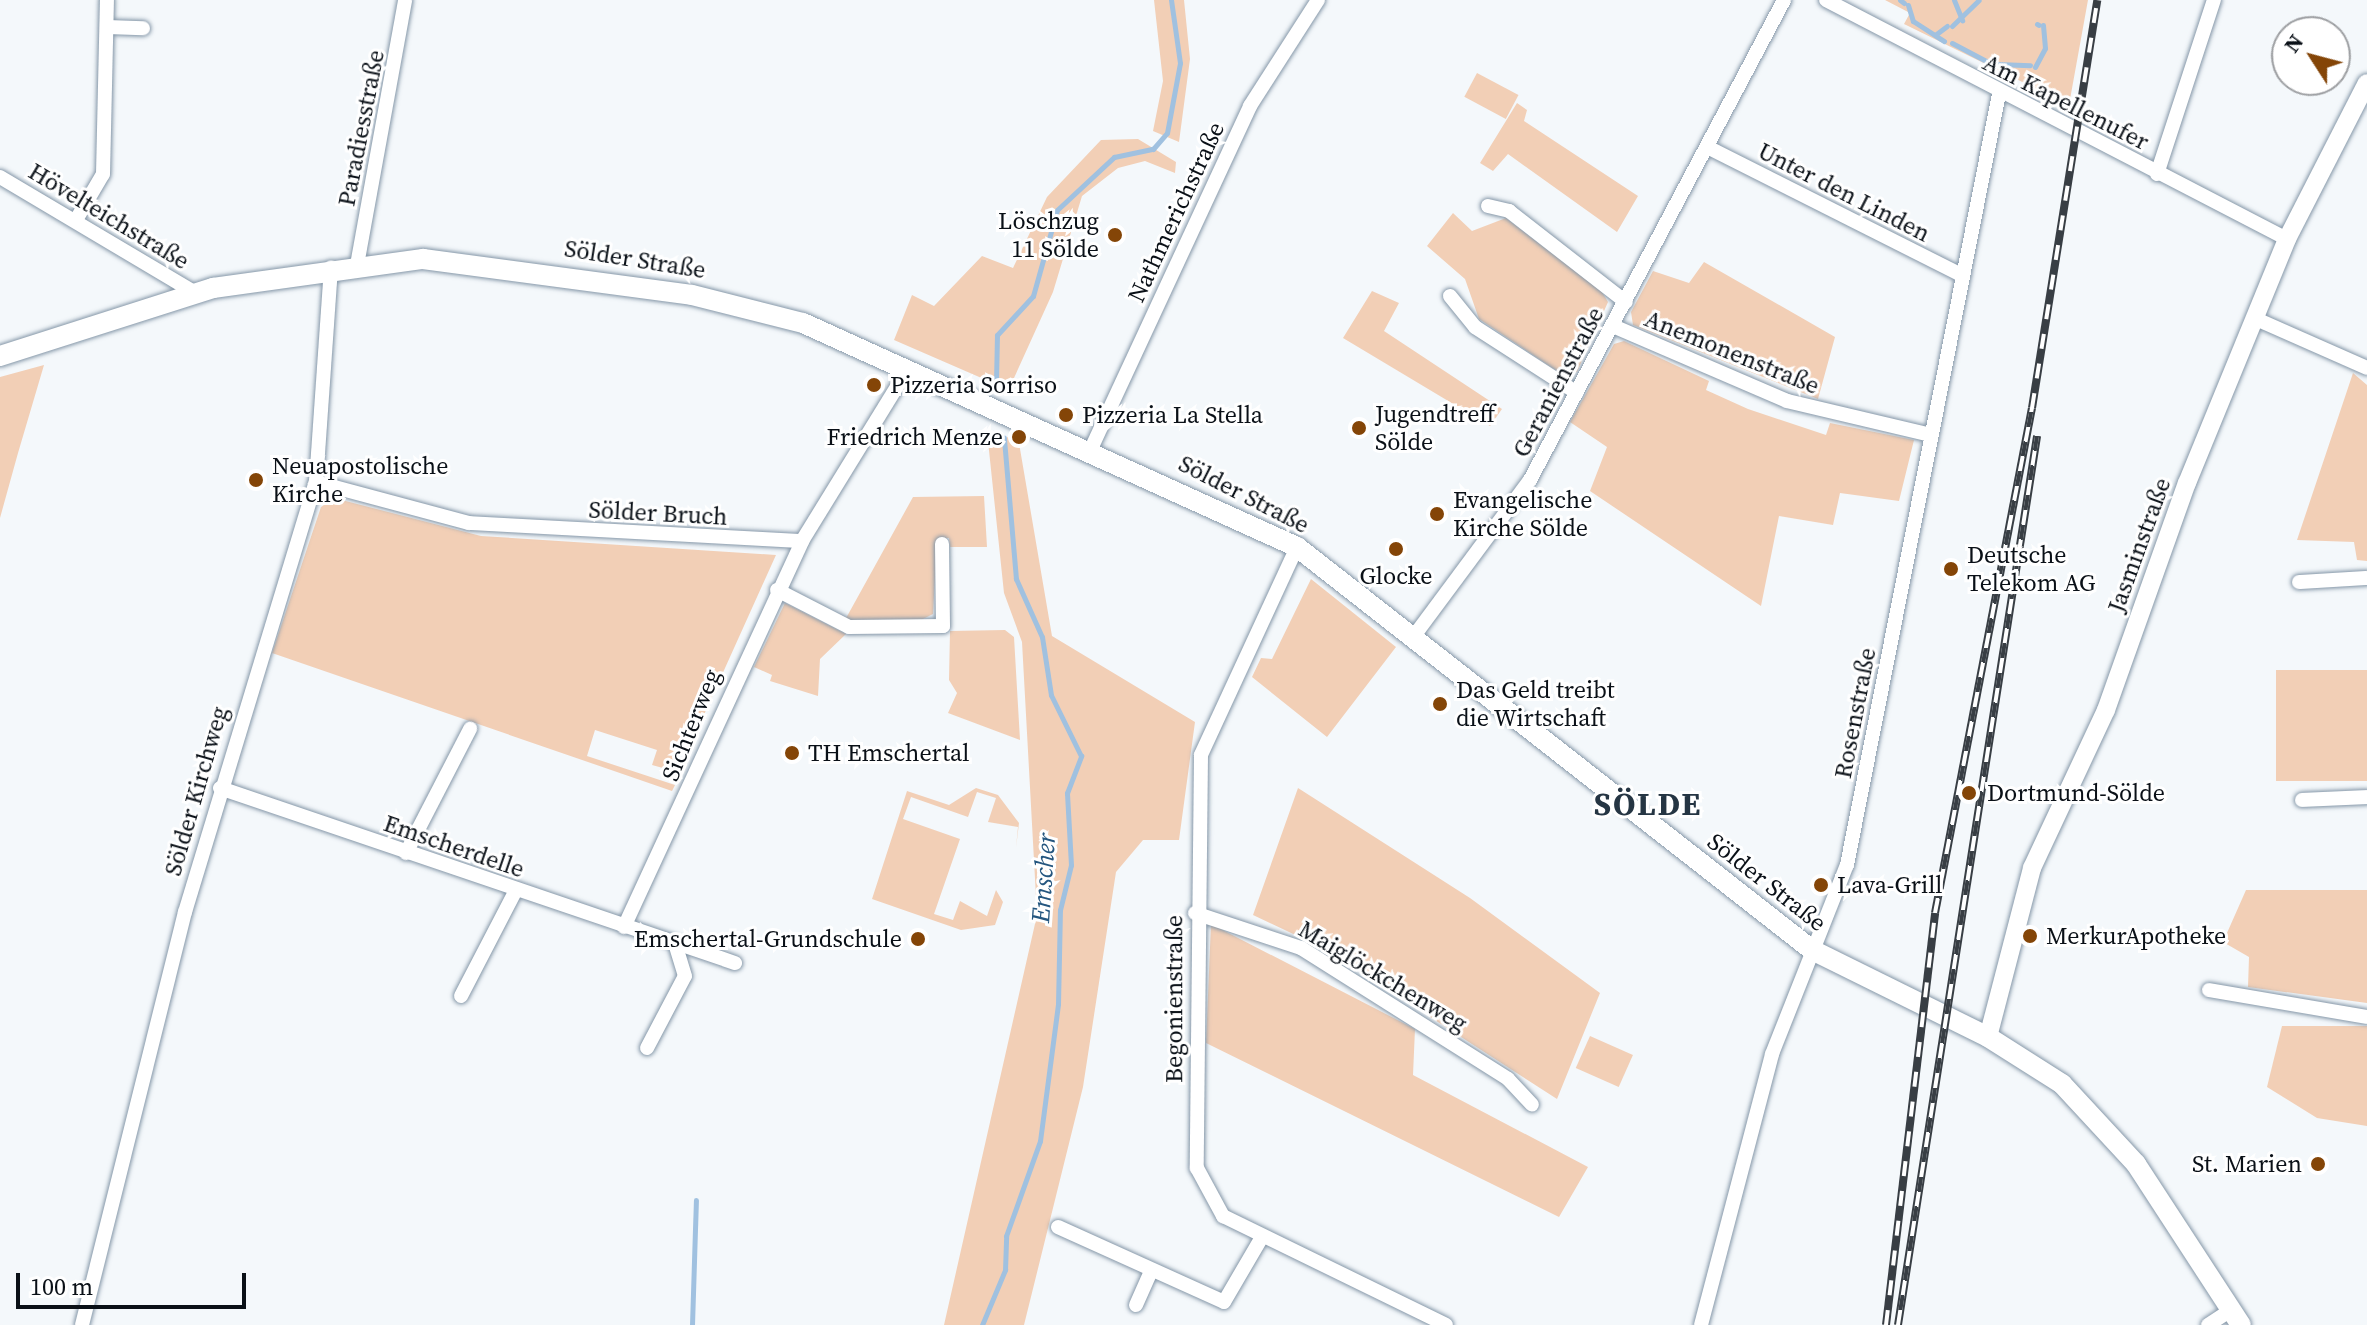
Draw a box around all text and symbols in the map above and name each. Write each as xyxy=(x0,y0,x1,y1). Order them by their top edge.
north arrow xyxy=(2271,16,2351,96)
text: N xyxy=(2276,28,2310,58)
street label: Paradiesstraße xyxy=(332,47,390,209)
street label: Am Kapellenufer xyxy=(1978,48,2154,156)
street label: Nathmerichstraße xyxy=(1122,117,1230,307)
street label: Unter den Linden xyxy=(1753,136,1935,248)
street label: Hövelteichstraße xyxy=(23,157,195,275)
place label: Löschzug 11 Sölde xyxy=(998,207,1099,263)
marker: Löschzug 11 Sölde xyxy=(1106,226,1124,244)
street label: Sölder Straße xyxy=(562,234,708,284)
street label: Geranienstraße xyxy=(1506,302,1610,462)
street label: Anemonenstraße xyxy=(1641,304,1823,400)
place label: Pizzeria Sorriso xyxy=(890,371,1057,399)
marker: Pizzeria Sorriso xyxy=(865,376,883,394)
place label: Jugendtreff Sölde xyxy=(1375,400,1495,456)
place label: Pizzeria La Stella xyxy=(1082,401,1263,429)
marker: Pizzeria La Stella xyxy=(1057,406,1075,424)
marker: Jugendtreff Sölde xyxy=(1350,419,1368,437)
place label: Friedrich Menze xyxy=(827,423,1003,451)
marker: Friedrich Menze xyxy=(1010,428,1028,446)
street label: Sölder Straße xyxy=(1174,449,1314,539)
place label: Neuapostolische Kirche xyxy=(272,452,448,508)
marker: Neuapostolische Kirche xyxy=(247,471,265,489)
street label: Jasminstraße xyxy=(2101,474,2177,616)
place label: Evangelische Kirche Sölde xyxy=(1453,486,1592,542)
street label: Sölder Bruch xyxy=(588,495,728,531)
marker: Evangelische Kirche Sölde xyxy=(1428,505,1446,523)
marker: Glocke xyxy=(1387,540,1405,558)
place label: Deutsche Telekom AG xyxy=(1967,541,2095,597)
marker: Deutsche Telekom AG xyxy=(1942,560,1960,578)
place label: Glocke xyxy=(1359,562,1433,590)
street label: Rosenstraße xyxy=(1828,645,1882,781)
street label: Sichterweg xyxy=(656,665,726,785)
place label: Das Geld treibt die Wirtschaft xyxy=(1456,676,1614,732)
marker: Das Geld treibt die Wirtschaft xyxy=(1431,695,1449,713)
street label: Sölder Kirchweg xyxy=(158,703,234,879)
place label: TH Emschertal xyxy=(808,739,969,767)
marker: TH Emschertal xyxy=(783,744,801,762)
place label: Dortmund-Sölde xyxy=(1987,779,2165,807)
marker: Dortmund-Sölde xyxy=(1958,782,1980,804)
district label: SÖLDE xyxy=(1594,785,1702,823)
street label: Emscherdelle xyxy=(380,809,528,883)
street label: Sölder Straße xyxy=(1702,827,1832,937)
water label: Emscher xyxy=(1025,832,1063,924)
place label: Lava-Grill xyxy=(1837,871,1942,899)
marker: Lava-Grill xyxy=(1812,876,1830,894)
street label: Maiglöckchenweg xyxy=(1293,914,1473,1038)
street label: Begonienstraße xyxy=(1160,915,1188,1083)
place label: MerkurApotheke xyxy=(2046,922,2226,950)
place label: Emschertal-Grundschule xyxy=(634,925,902,953)
marker: MerkurApotheke xyxy=(2021,927,2039,945)
marker: Emschertal-Grundschule xyxy=(909,930,927,948)
place label: St. Marien xyxy=(2192,1150,2302,1178)
marker: St. Marien xyxy=(2309,1155,2327,1173)
scale bar xyxy=(20,1257,250,1307)
text: 100 m xyxy=(30,1270,93,1303)

